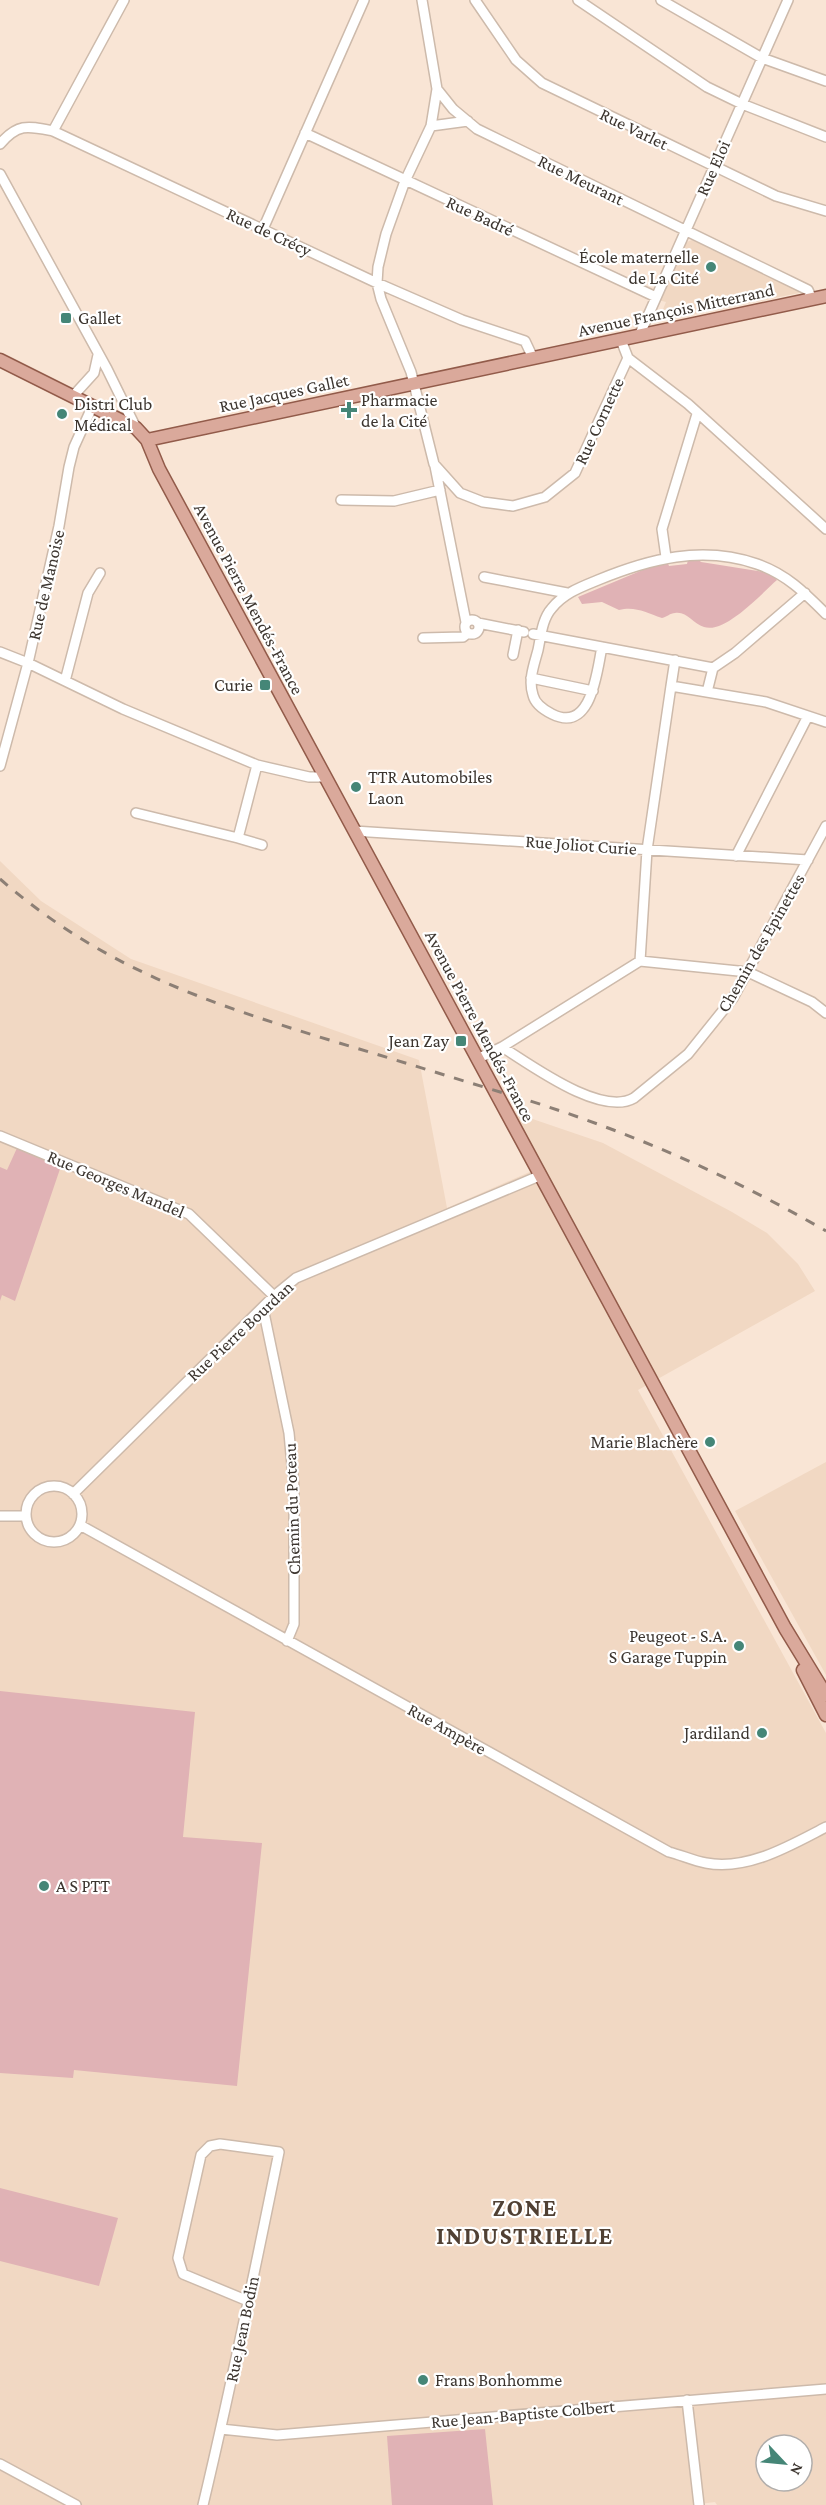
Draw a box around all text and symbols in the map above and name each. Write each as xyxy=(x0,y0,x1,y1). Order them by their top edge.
street label: Rue Varlet xyxy=(597,104,672,154)
street label: Rue Eloi xyxy=(692,137,734,199)
street label: Rue Meurant xyxy=(535,151,628,210)
street label: Rue Badré xyxy=(443,192,517,240)
street label: Rue de Crécy xyxy=(223,204,315,261)
place label: École maternelle de La Cité xyxy=(579,247,699,288)
marker: École maternelle de La Cité xyxy=(704,260,718,274)
street label: Avenue François Mitterrand xyxy=(576,279,776,341)
place label: Gallet xyxy=(78,308,122,328)
marker: Gallet xyxy=(59,311,73,325)
street label: Rue Jacques Gallet xyxy=(217,369,352,416)
street label: Rue Cornette xyxy=(570,374,628,468)
place label: Pharmacie de la Cité xyxy=(361,390,437,431)
place label: Distri Club Médical xyxy=(74,394,152,435)
marker: Pharmacie de la Cité xyxy=(342,403,356,417)
marker: Distri Club Médical xyxy=(55,407,69,421)
street label: Avenue Pierre Mendés-France xyxy=(190,500,308,698)
street label: Rue de Manoise xyxy=(24,528,68,642)
place label: Curie xyxy=(214,675,253,695)
marker: Curie xyxy=(258,678,272,692)
place label: TTR Automobiles Laon xyxy=(368,767,492,808)
marker: TTR Automobiles Laon xyxy=(349,780,363,794)
street label: Rue Joliot Curie xyxy=(525,831,637,859)
street label: Chemin des Epinettes xyxy=(713,870,809,1016)
street label: Avenue Pierre Mendés-France xyxy=(421,927,539,1125)
place label: Jean Zay xyxy=(386,1031,450,1051)
marker: Jean Zay xyxy=(454,1034,468,1048)
street label: Rue Georges Mandel xyxy=(44,1146,188,1222)
street label: Rue Pierre Bourdan xyxy=(183,1276,297,1385)
place label: Marie Blachère xyxy=(591,1432,698,1452)
marker: Marie Blachère xyxy=(703,1435,717,1449)
street label: Chemin du Poteau xyxy=(280,1442,304,1575)
place label: Peugeot - S.A. S Garage Tuppin xyxy=(609,1626,727,1667)
marker: Peugeot - S.A. S Garage Tuppin xyxy=(732,1639,746,1653)
street label: Rue Ampère xyxy=(404,1699,490,1759)
place label: Jardiland xyxy=(682,1723,751,1743)
marker: Jardiland xyxy=(755,1726,769,1740)
place label: A S PTT xyxy=(56,1876,110,1896)
marker: A S PTT xyxy=(37,1879,51,1893)
district label: ZONE INDUSTRIELLE xyxy=(436,2194,614,2249)
street label: Rue Jean Bodin xyxy=(221,2274,263,2384)
place label: Frans Bonhomme xyxy=(435,2370,562,2390)
marker: Frans Bonhomme xyxy=(416,2373,430,2387)
street label: Rue Jean-Baptiste Colbert xyxy=(430,2396,617,2432)
north arrow xyxy=(754,2433,814,2493)
text: N xyxy=(787,2461,807,2478)

